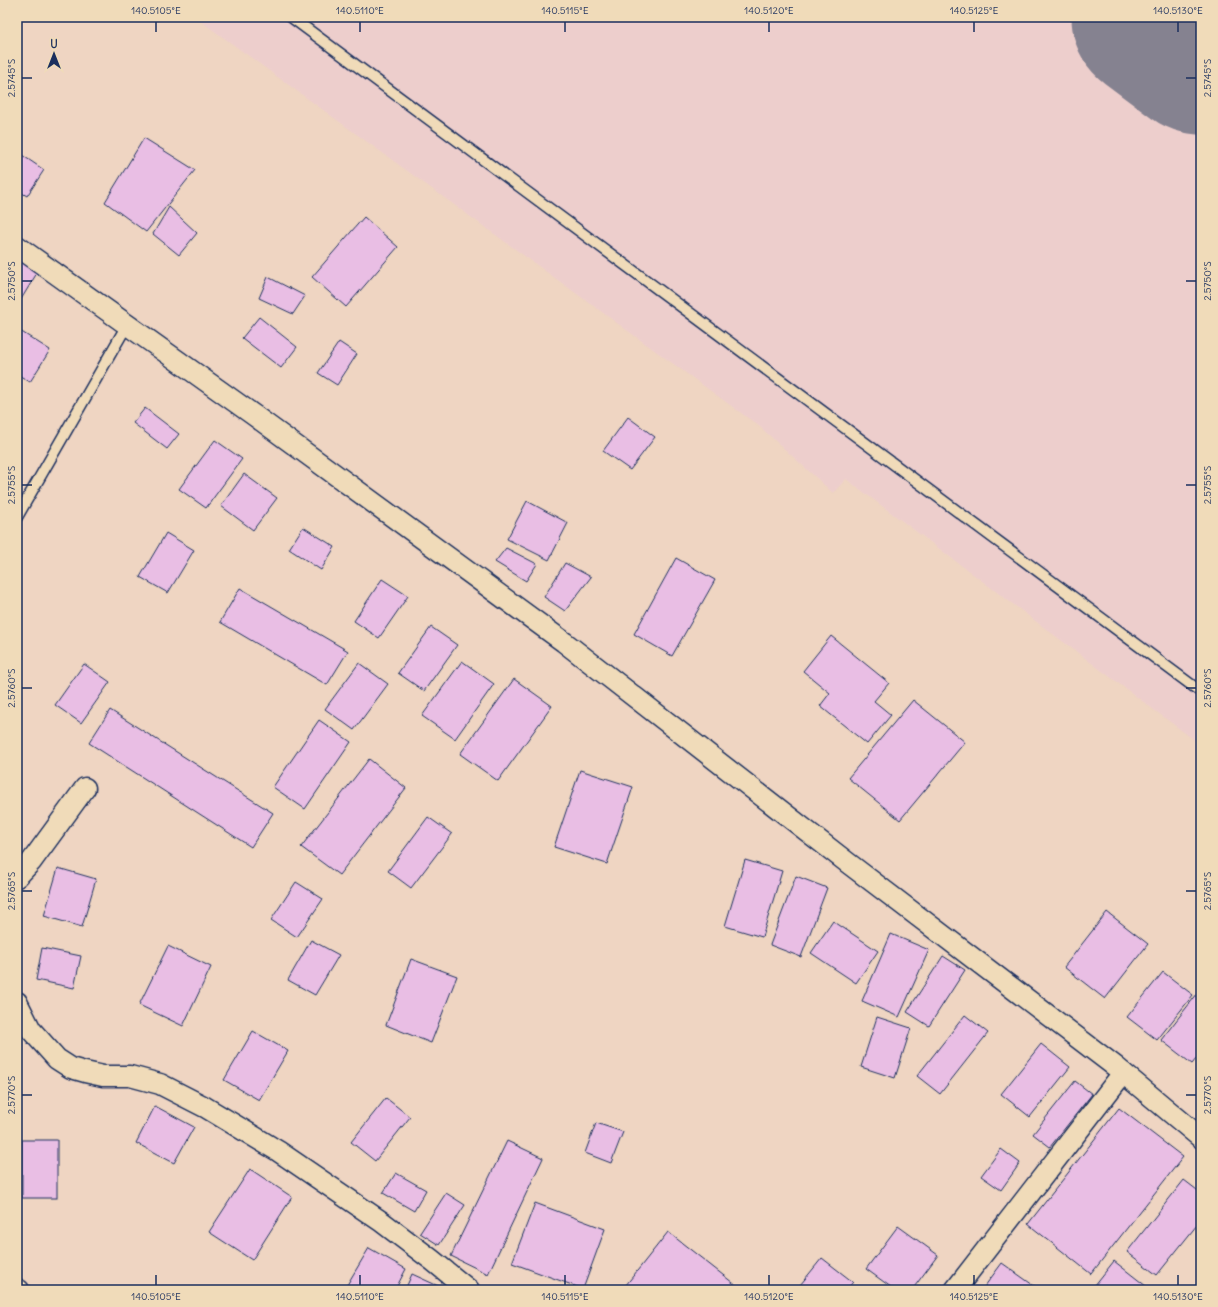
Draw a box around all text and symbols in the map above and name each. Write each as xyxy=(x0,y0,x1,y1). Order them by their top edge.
text: 140.5105°E xyxy=(131,4,181,17)
text: 140.5110°E xyxy=(336,4,384,17)
text: 140.5115°E xyxy=(541,4,589,17)
text: 140.5120°E xyxy=(744,4,794,17)
text: 140.5125°E xyxy=(950,4,998,17)
text: 140.5130°E xyxy=(1153,4,1203,17)
north arrow xyxy=(34,34,74,74)
text: U xyxy=(50,37,58,51)
text: 2.5745°S xyxy=(5,58,18,97)
text: 2.5745°S xyxy=(1201,58,1214,97)
text: 2.5750°S xyxy=(5,261,18,301)
text: 2.5750°S xyxy=(1201,261,1214,301)
text: 2.5755°S xyxy=(5,465,18,504)
text: 2.5755°S xyxy=(1201,465,1214,504)
text: 2.5760°S xyxy=(5,668,18,708)
text: 2.5760°S xyxy=(1201,668,1214,708)
text: 2.5765°S xyxy=(5,871,18,910)
text: 2.5765°S xyxy=(1201,871,1214,910)
text: 2.5770°S xyxy=(5,1075,18,1114)
text: 2.5770°S xyxy=(1201,1075,1214,1114)
text: 140.5105°E xyxy=(131,1290,181,1303)
text: 140.5110°E xyxy=(336,1290,384,1303)
text: 140.5115°E xyxy=(541,1290,589,1303)
text: 140.5120°E xyxy=(744,1290,794,1303)
text: 140.5125°E xyxy=(950,1290,998,1303)
text: 140.5130°E xyxy=(1153,1290,1203,1303)

